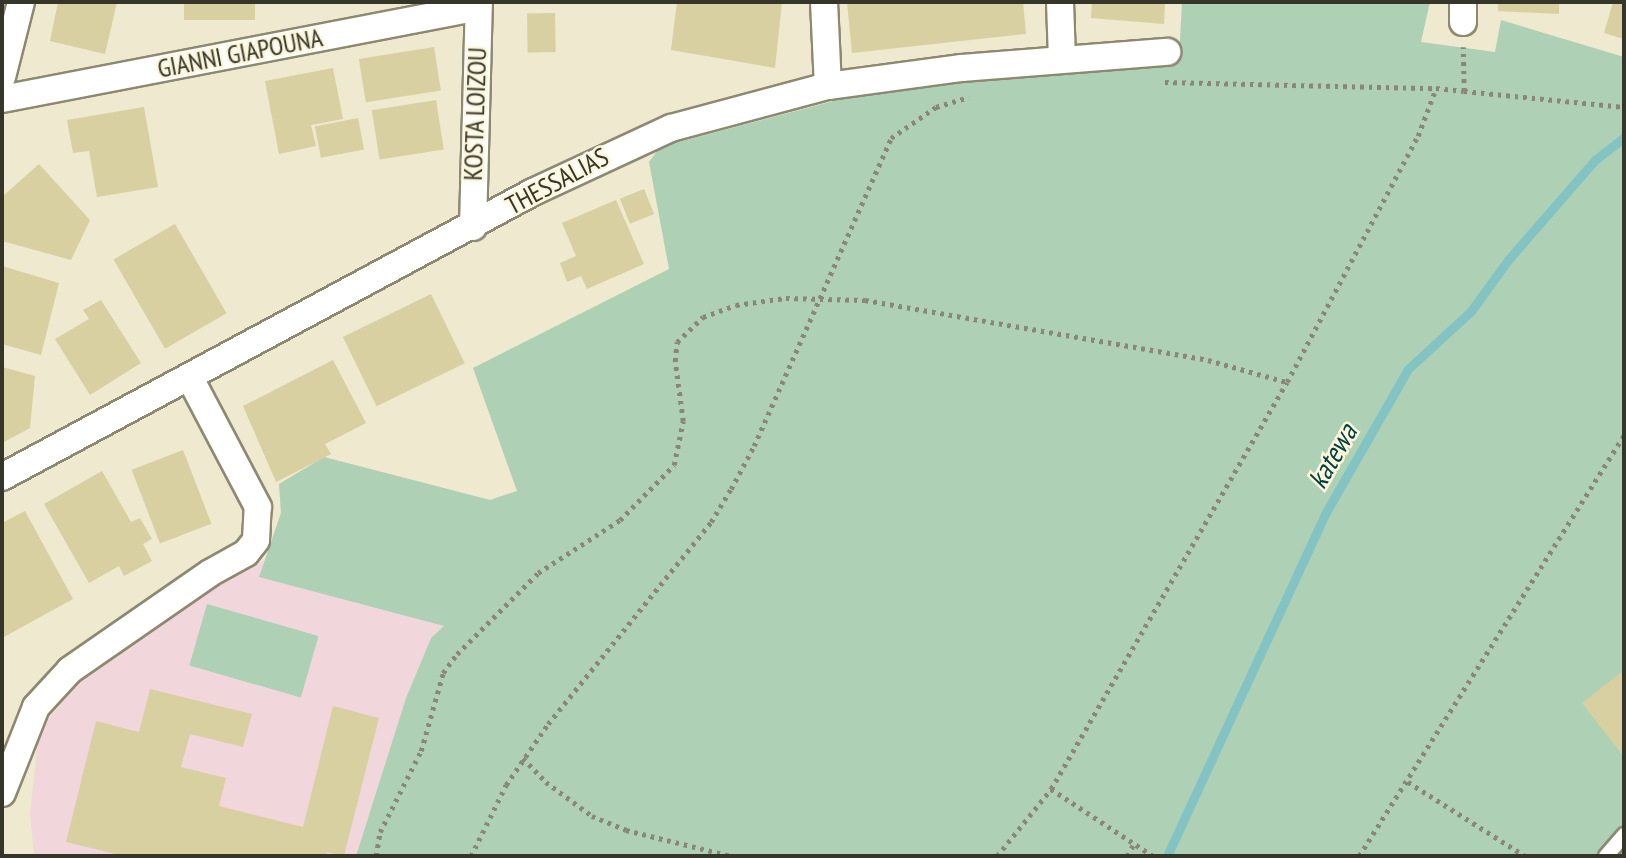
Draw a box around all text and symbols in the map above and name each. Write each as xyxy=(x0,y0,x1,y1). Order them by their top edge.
street label: GIANNI GIAPOUNA xyxy=(155,22,325,84)
street label: KOSTA LOIZOU xyxy=(457,46,493,182)
street label: THESSALIAS xyxy=(500,141,614,221)
water label: katewa xyxy=(1300,418,1364,494)

